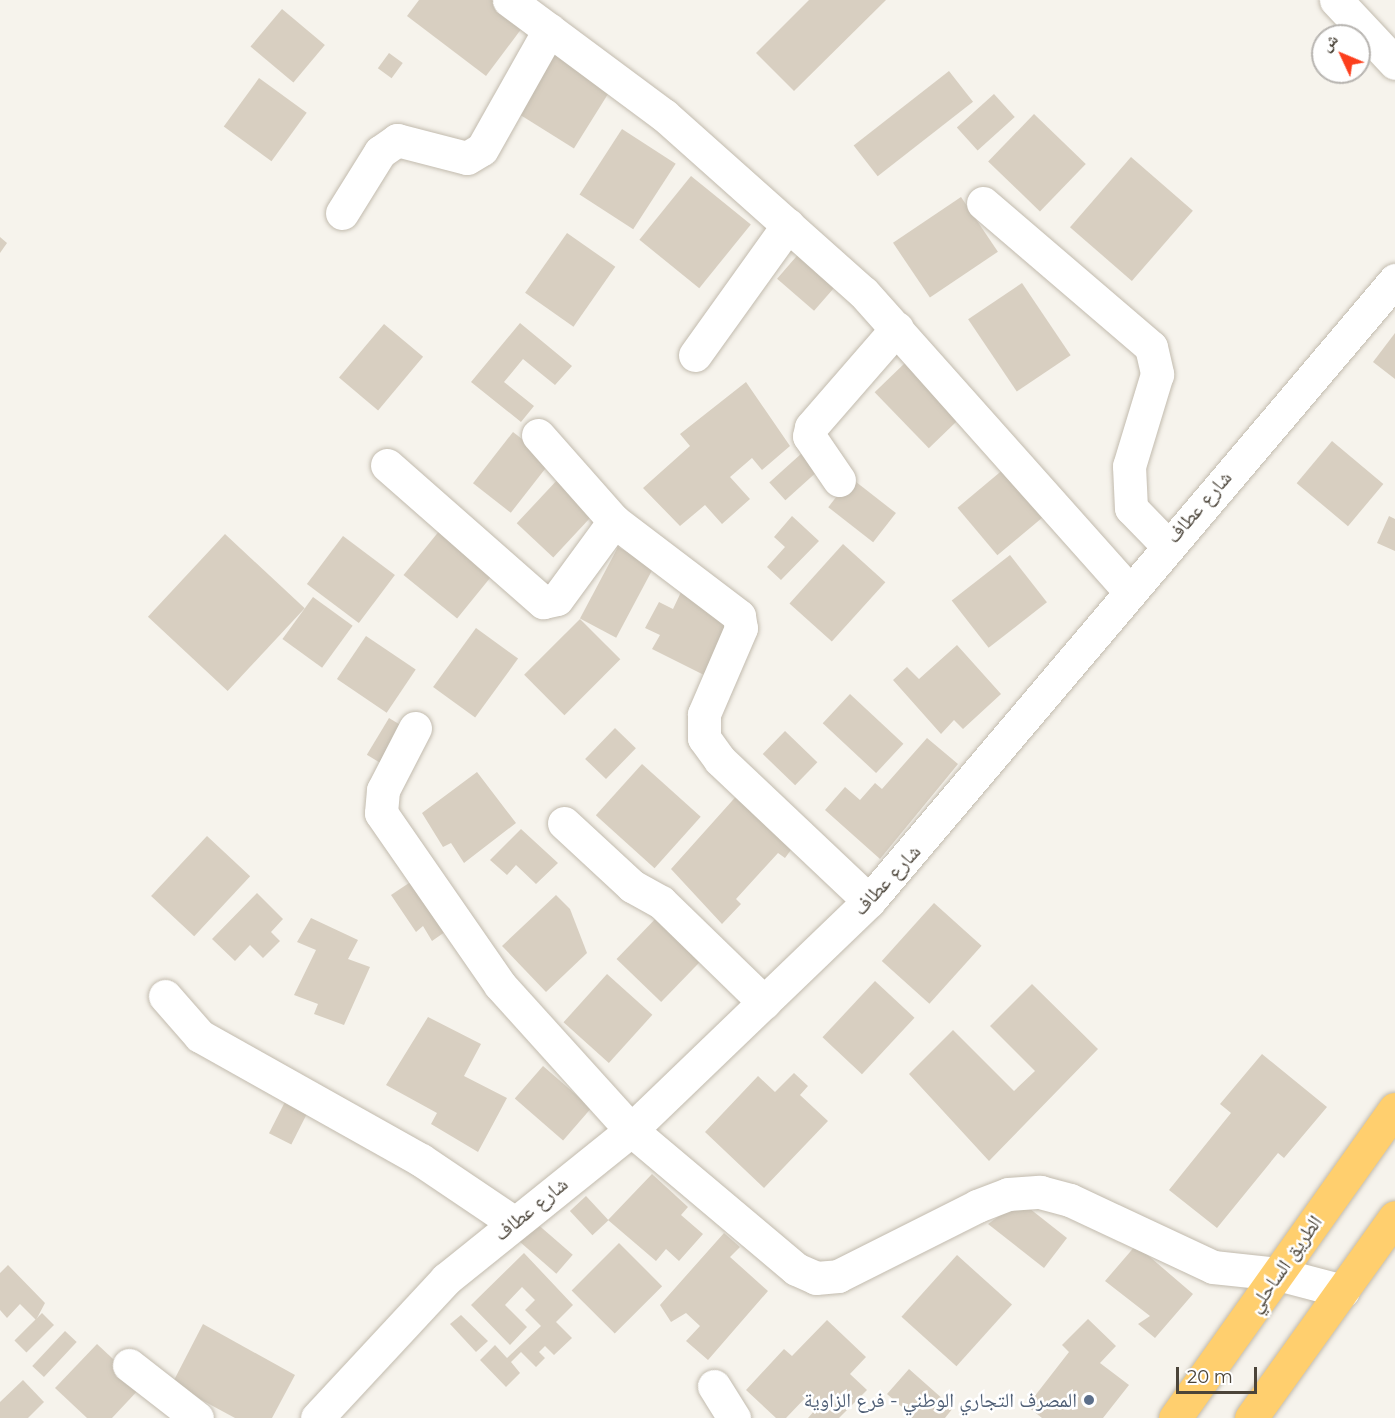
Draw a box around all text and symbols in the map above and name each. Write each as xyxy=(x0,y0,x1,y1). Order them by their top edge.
north arrow xyxy=(1311,24,1371,84)
text: ش xyxy=(1316,30,1342,55)
street label: شارع عطاف xyxy=(1161,466,1237,548)
street label: شارع عطاف xyxy=(848,840,926,920)
street label: شارع عطاف xyxy=(489,1172,573,1246)
street label: الطريق الساحلي xyxy=(1243,1211,1327,1317)
scale bar xyxy=(1179,1355,1260,1393)
text: 20 m xyxy=(1187,1366,1233,1388)
place label: المصرف التجاري الوطني - فرع الزاوية xyxy=(804,1388,1077,1412)
marker: المصرف التجاري الوطني - فرع الزاوية xyxy=(1082,1393,1096,1407)

